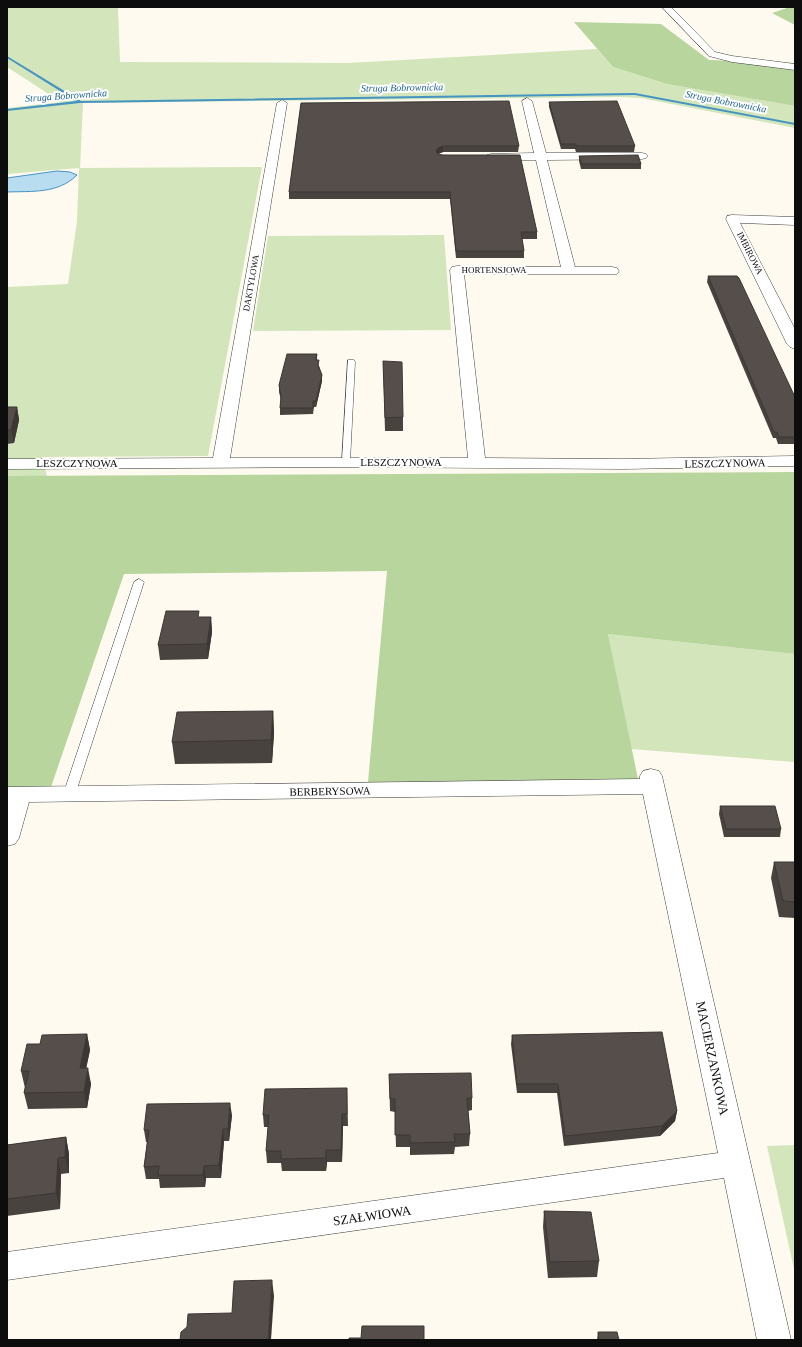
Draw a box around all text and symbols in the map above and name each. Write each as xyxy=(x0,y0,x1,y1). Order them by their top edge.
water label: Struga Bobrownicka xyxy=(361,81,443,94)
water label: Struga Bobrownicka xyxy=(25,87,107,104)
water label: Struga Bobrownicka xyxy=(685,88,767,115)
street label: IMBIROWA xyxy=(735,230,765,276)
street label: DAKTYLOWA xyxy=(241,253,261,312)
street label: HORTENSJOWA xyxy=(462,265,527,275)
street label: LESZCZYNOWA xyxy=(360,456,442,468)
street label: LESZCZYNOWA xyxy=(684,456,766,470)
street label: LESZCZYNOWA xyxy=(36,457,118,469)
street label: BERBERYSOWA xyxy=(289,784,371,798)
street label: MACIERZANKOWA xyxy=(693,1000,732,1117)
street label: SZAŁWIOWA xyxy=(332,1203,413,1228)

